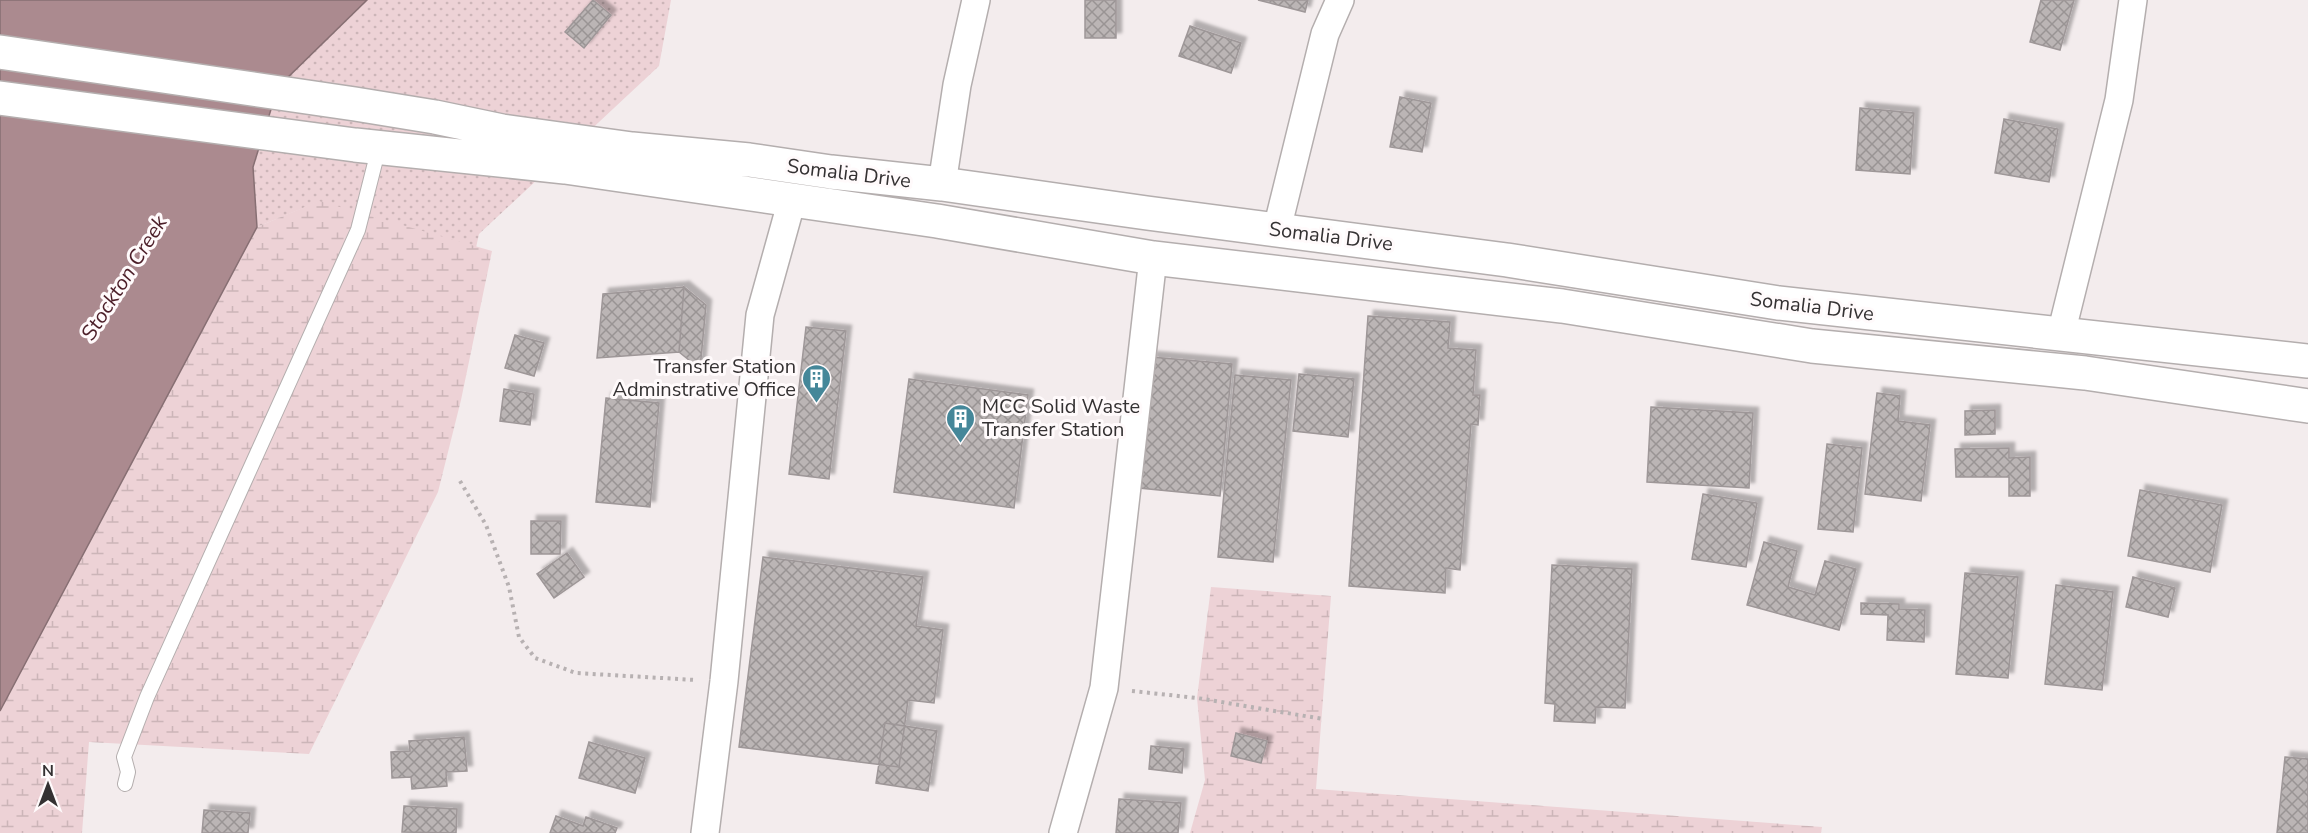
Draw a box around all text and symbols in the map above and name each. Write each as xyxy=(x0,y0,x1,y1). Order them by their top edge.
street label: Somalia Drive xyxy=(785,152,913,195)
water label: Stockton Creek xyxy=(74,210,174,346)
street label: Somalia Drive xyxy=(1267,215,1395,258)
street label: Somalia Drive xyxy=(1748,285,1876,328)
place label: Transfer Station Adminstrative Office xyxy=(612,353,796,403)
building icon: Transfer Station Adminstrative Office xyxy=(801,362,833,404)
place label: MCC Solid Waste Transfer Station xyxy=(982,393,1140,443)
building icon: MCC Solid Waste Transfer Station xyxy=(945,402,977,444)
north arrow xyxy=(18,755,78,815)
text: N xyxy=(42,760,54,782)

